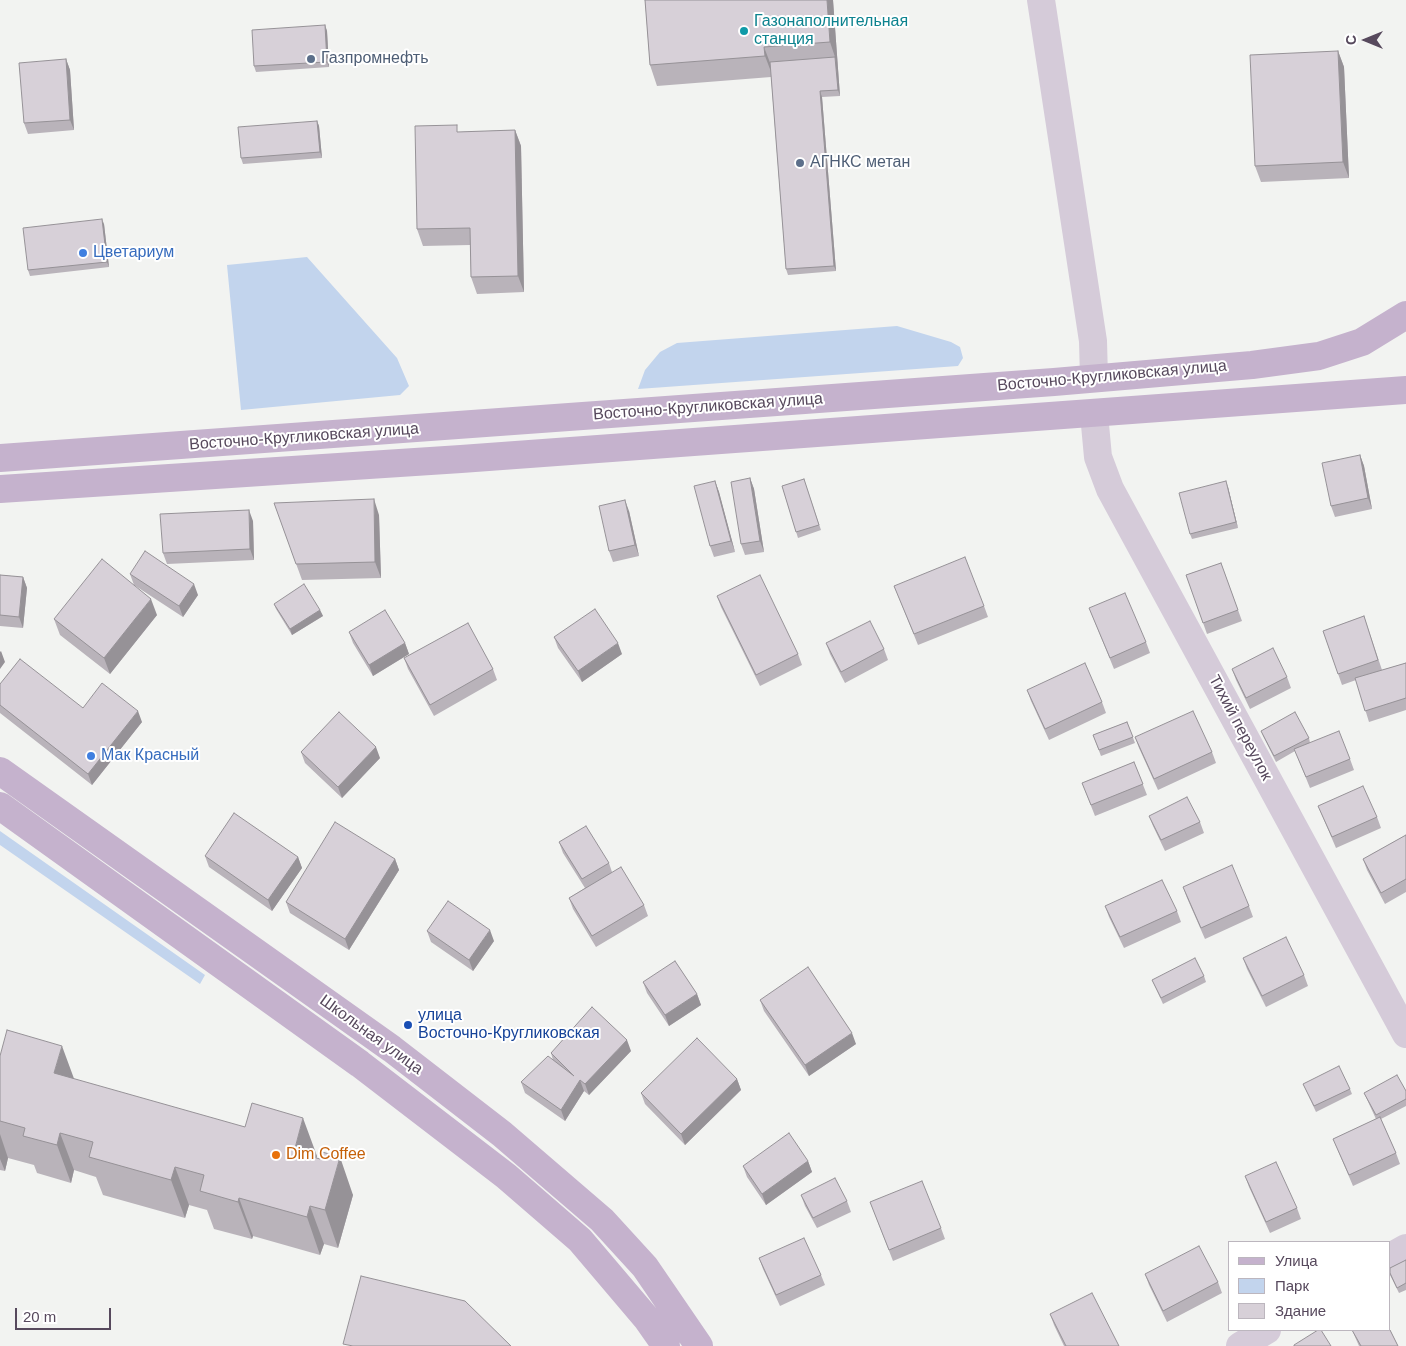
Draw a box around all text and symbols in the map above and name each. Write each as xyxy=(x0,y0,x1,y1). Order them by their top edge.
place label: Газонаполнительная станция xyxy=(754,12,908,50)
north arrow xyxy=(1341,15,1391,65)
marker: Газонаполнительная станция xyxy=(738,25,750,37)
text: С xyxy=(1343,35,1359,45)
place label: Газпромнефть xyxy=(321,49,428,69)
marker: Газпромнефть xyxy=(305,53,317,65)
place label: АГНКС метан xyxy=(810,153,910,173)
marker: АГНКС метан xyxy=(794,157,806,169)
place label: Цветариум xyxy=(93,243,174,263)
marker: Цветариум xyxy=(77,247,89,259)
street label: Восточно-Кругликовская улица xyxy=(996,356,1228,396)
street label: Восточно-Кругликовская улица xyxy=(593,389,823,425)
street label: Восточно-Кругликовская улица xyxy=(189,419,419,455)
street label: Тихий переулок xyxy=(1204,672,1276,784)
place label: Мак Красный xyxy=(101,746,199,766)
marker: Мак Красный xyxy=(85,750,97,762)
street label: Школьная улица xyxy=(316,991,426,1079)
place label: улица Восточно-Кругликовская xyxy=(418,1006,600,1044)
marker: улица Восточно-Кругликовская xyxy=(402,1019,414,1031)
place label: Dim Coffee xyxy=(286,1145,366,1165)
marker: Dim Coffee xyxy=(270,1149,282,1161)
legend xyxy=(1228,1241,1391,1331)
text: Улица xyxy=(1275,1252,1318,1269)
text: Парк xyxy=(1275,1277,1309,1294)
scale bar xyxy=(18,1298,114,1330)
text: Здание xyxy=(1275,1302,1326,1319)
text: 20 m xyxy=(23,1308,56,1325)

